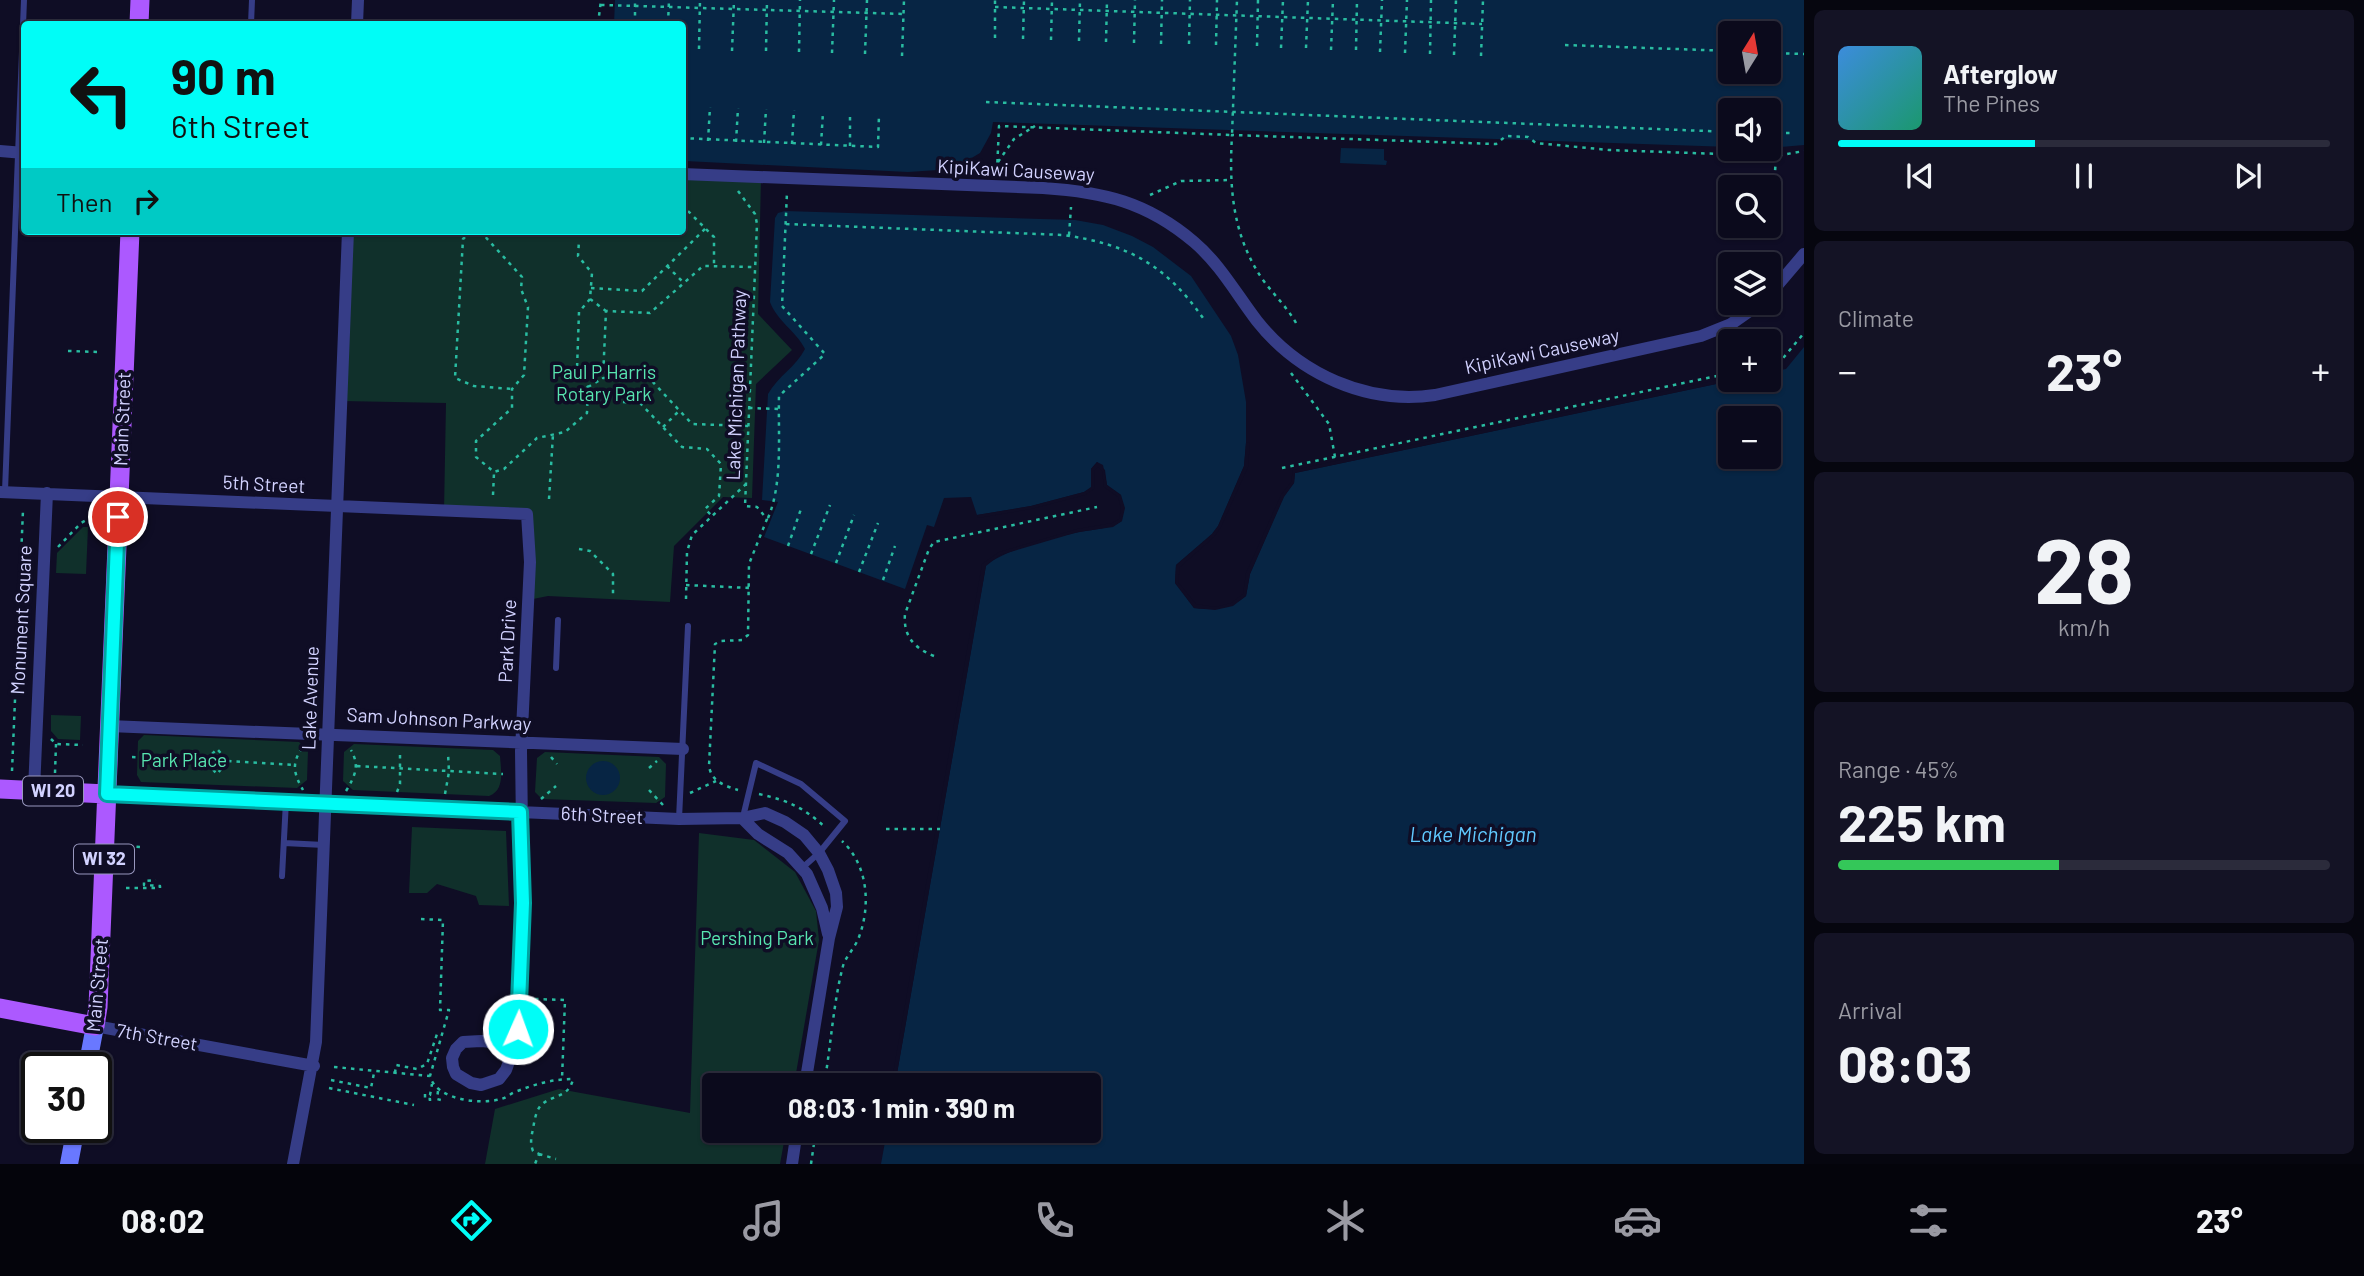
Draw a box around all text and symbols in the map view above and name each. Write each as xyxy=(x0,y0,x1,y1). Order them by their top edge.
north arrow xyxy=(1718,21,1782,84)
map controls xyxy=(1718,21,1781,469)
text: 90 m xyxy=(171,46,276,105)
icon: left xyxy=(56,49,147,140)
text: Afterglow xyxy=(1943,58,2058,89)
text: The Pines xyxy=(1943,89,2040,117)
button: sound xyxy=(1718,98,1781,161)
text: 6th Street xyxy=(171,106,310,144)
street label: KipiKawi Causeway xyxy=(937,154,1096,185)
icon: previous xyxy=(1901,157,1939,195)
icon: pause xyxy=(2065,157,2103,195)
icon: next xyxy=(2229,157,2267,195)
button: search xyxy=(1718,175,1781,238)
icon: right xyxy=(127,182,165,220)
text: Then xyxy=(56,186,113,217)
button: layers xyxy=(1718,252,1781,315)
street label: Lake Michigan Pathway xyxy=(721,289,750,481)
text: Climate xyxy=(1838,304,1914,332)
street label: KipiKawi Causeway xyxy=(1462,323,1622,378)
button: + xyxy=(1718,329,1781,392)
text: 23° xyxy=(2046,339,2122,401)
text: − xyxy=(1838,347,1857,393)
text: + xyxy=(2311,347,2330,393)
park label: Paul P Harris Rotary Park xyxy=(552,360,656,405)
street label: Main Street xyxy=(108,372,135,466)
button: − xyxy=(1718,406,1781,469)
street label: 5th Street xyxy=(222,470,306,497)
pin xyxy=(88,487,148,547)
icon: arrive xyxy=(99,498,137,536)
text: 28 xyxy=(2034,513,2134,622)
street label: Monument Square xyxy=(5,545,36,695)
street label: Park Drive xyxy=(493,599,520,683)
text: km/h xyxy=(2058,613,2110,641)
street label: Lake Avenue xyxy=(296,646,323,750)
street label: Sam Johnson Parkway xyxy=(346,702,532,735)
park label: Park Place xyxy=(141,748,227,771)
text: Range · 45% xyxy=(1838,755,1959,783)
road number: WI 20 xyxy=(23,776,83,806)
text: 225 km xyxy=(1838,790,2006,852)
street label: 6th Street xyxy=(560,801,644,828)
water label: Lake Michigan xyxy=(1410,821,1537,846)
road number: WI 32 xyxy=(74,844,134,874)
park label: Pershing Park xyxy=(700,926,814,949)
street label: Main Street xyxy=(81,937,112,1033)
position arrow xyxy=(481,992,555,1066)
text: Arrival xyxy=(1838,996,1902,1024)
street label: 7th Street xyxy=(115,1018,199,1055)
text: 08:03 xyxy=(1838,1031,1972,1093)
speed limit sign: 30 xyxy=(21,1052,112,1143)
text: 08:03 · 1 min · 390 m xyxy=(788,1092,1015,1123)
icon: directions xyxy=(447,1196,496,1245)
icon: music xyxy=(739,1196,788,1245)
icon: phone xyxy=(1030,1196,1079,1245)
icon: climate xyxy=(1321,1196,1370,1245)
icon: car xyxy=(1613,1196,1662,1245)
icon: filters xyxy=(1904,1196,1953,1245)
text: 08:02 xyxy=(121,1201,205,1239)
text: 23° xyxy=(2196,1201,2243,1239)

